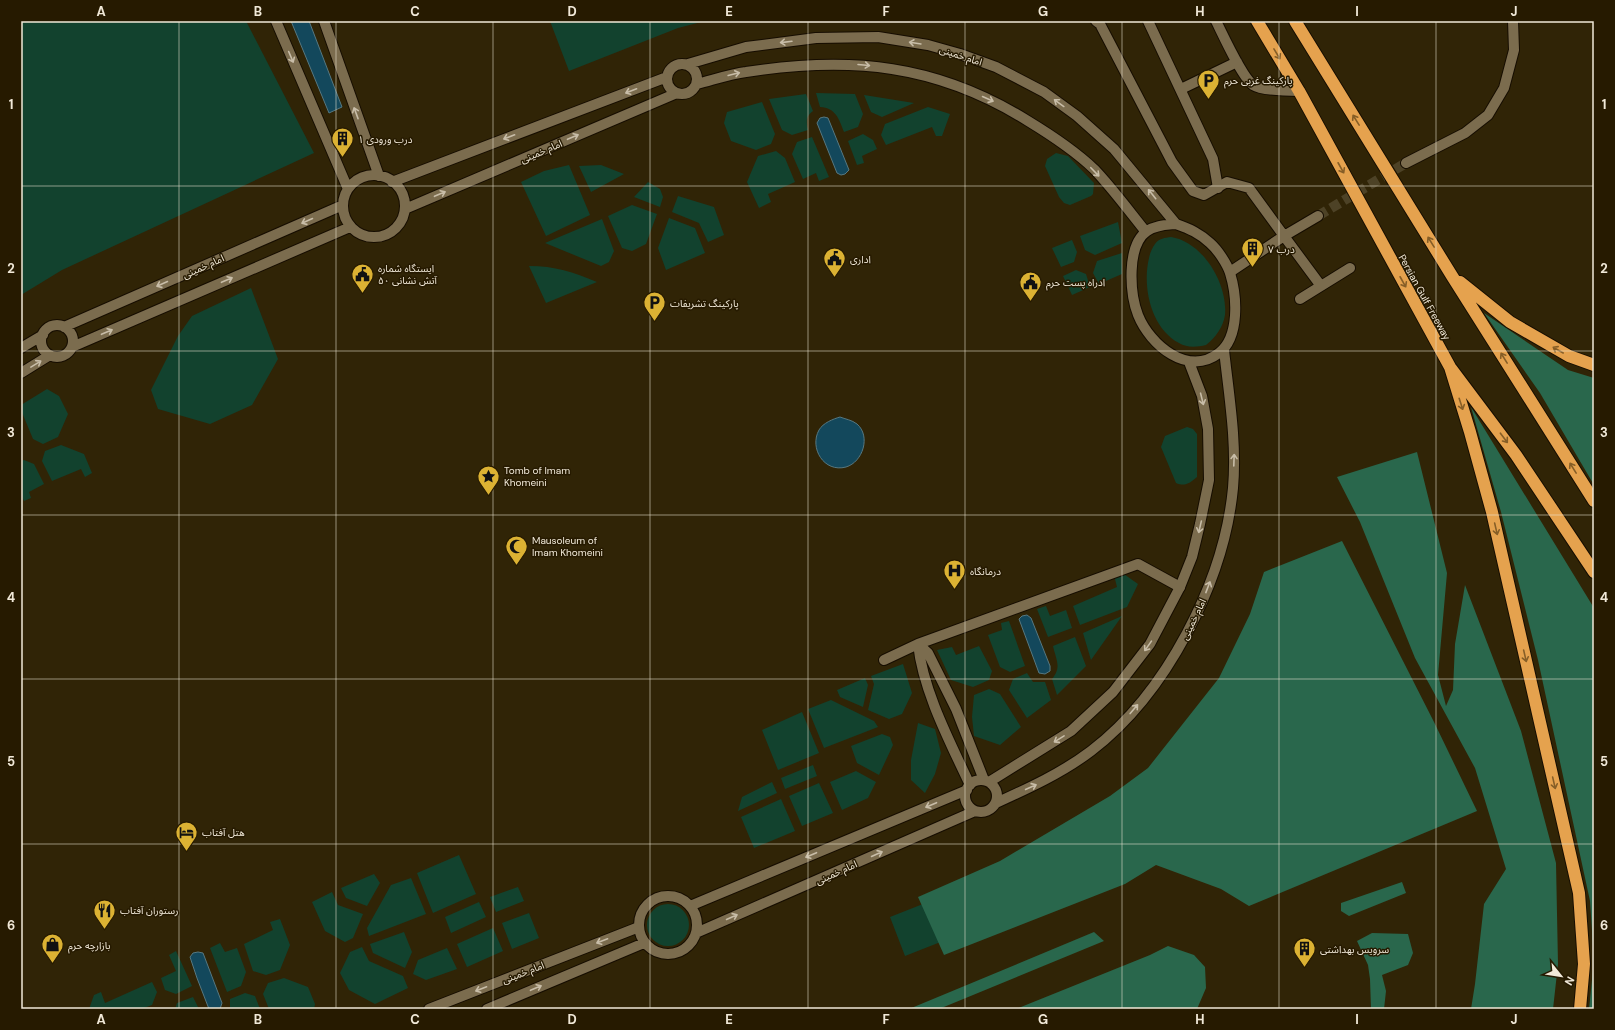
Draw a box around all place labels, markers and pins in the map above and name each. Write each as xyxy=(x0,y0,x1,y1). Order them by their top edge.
parking icon: پارکینگ غربی حرم xyxy=(1195,67,1221,100)
place label: پارکینگ غربی حرم xyxy=(1224,74,1293,89)
building icon: درب ورودی ۱ xyxy=(329,126,355,159)
place label: درب ورودی ۱ xyxy=(358,133,413,146)
building icon: درب ۷ xyxy=(1239,236,1265,269)
place label: درب ۷ xyxy=(1268,243,1295,256)
public building icon: اداری xyxy=(822,246,848,279)
place label: اداری xyxy=(850,253,871,266)
public building icon: ایستگاه شماره ۵۰ آتش نشانی xyxy=(350,261,376,294)
place label: ایستگاه شماره ۵۰ آتش نشانی xyxy=(378,262,438,287)
public building icon: ادراه پست حرم xyxy=(1018,269,1044,302)
place label: ادراه پست حرم xyxy=(1046,276,1105,291)
parking icon: پارکینگ تشریفات xyxy=(641,290,667,323)
place label: پارکینگ تشریفات xyxy=(670,297,739,310)
place icon: Tomb of Imam Khomeini xyxy=(475,463,501,496)
place label: Tomb of Imam Khomeini xyxy=(504,464,570,489)
mosque icon: Mausoleum of Imam Khomeini xyxy=(503,533,529,566)
place label: Mausoleum of Imam Khomeini xyxy=(532,534,603,559)
hospital icon: درمانگاه xyxy=(941,558,967,591)
place label: درمانگاه xyxy=(970,565,1001,578)
hotel icon: هتل آفتاب xyxy=(173,819,199,852)
place label: هتل آفتاب xyxy=(202,826,245,839)
restaurant icon: رستوران آفتاب xyxy=(91,897,117,930)
place label: رستوران آفتاب xyxy=(120,904,179,917)
shop icon: بازارچه حرم xyxy=(39,932,65,965)
building icon: سرویس بهداشتی xyxy=(1292,936,1318,969)
place label: بازارچه حرم xyxy=(68,939,111,954)
place label: سرویس بهداشتی xyxy=(1320,943,1389,956)

